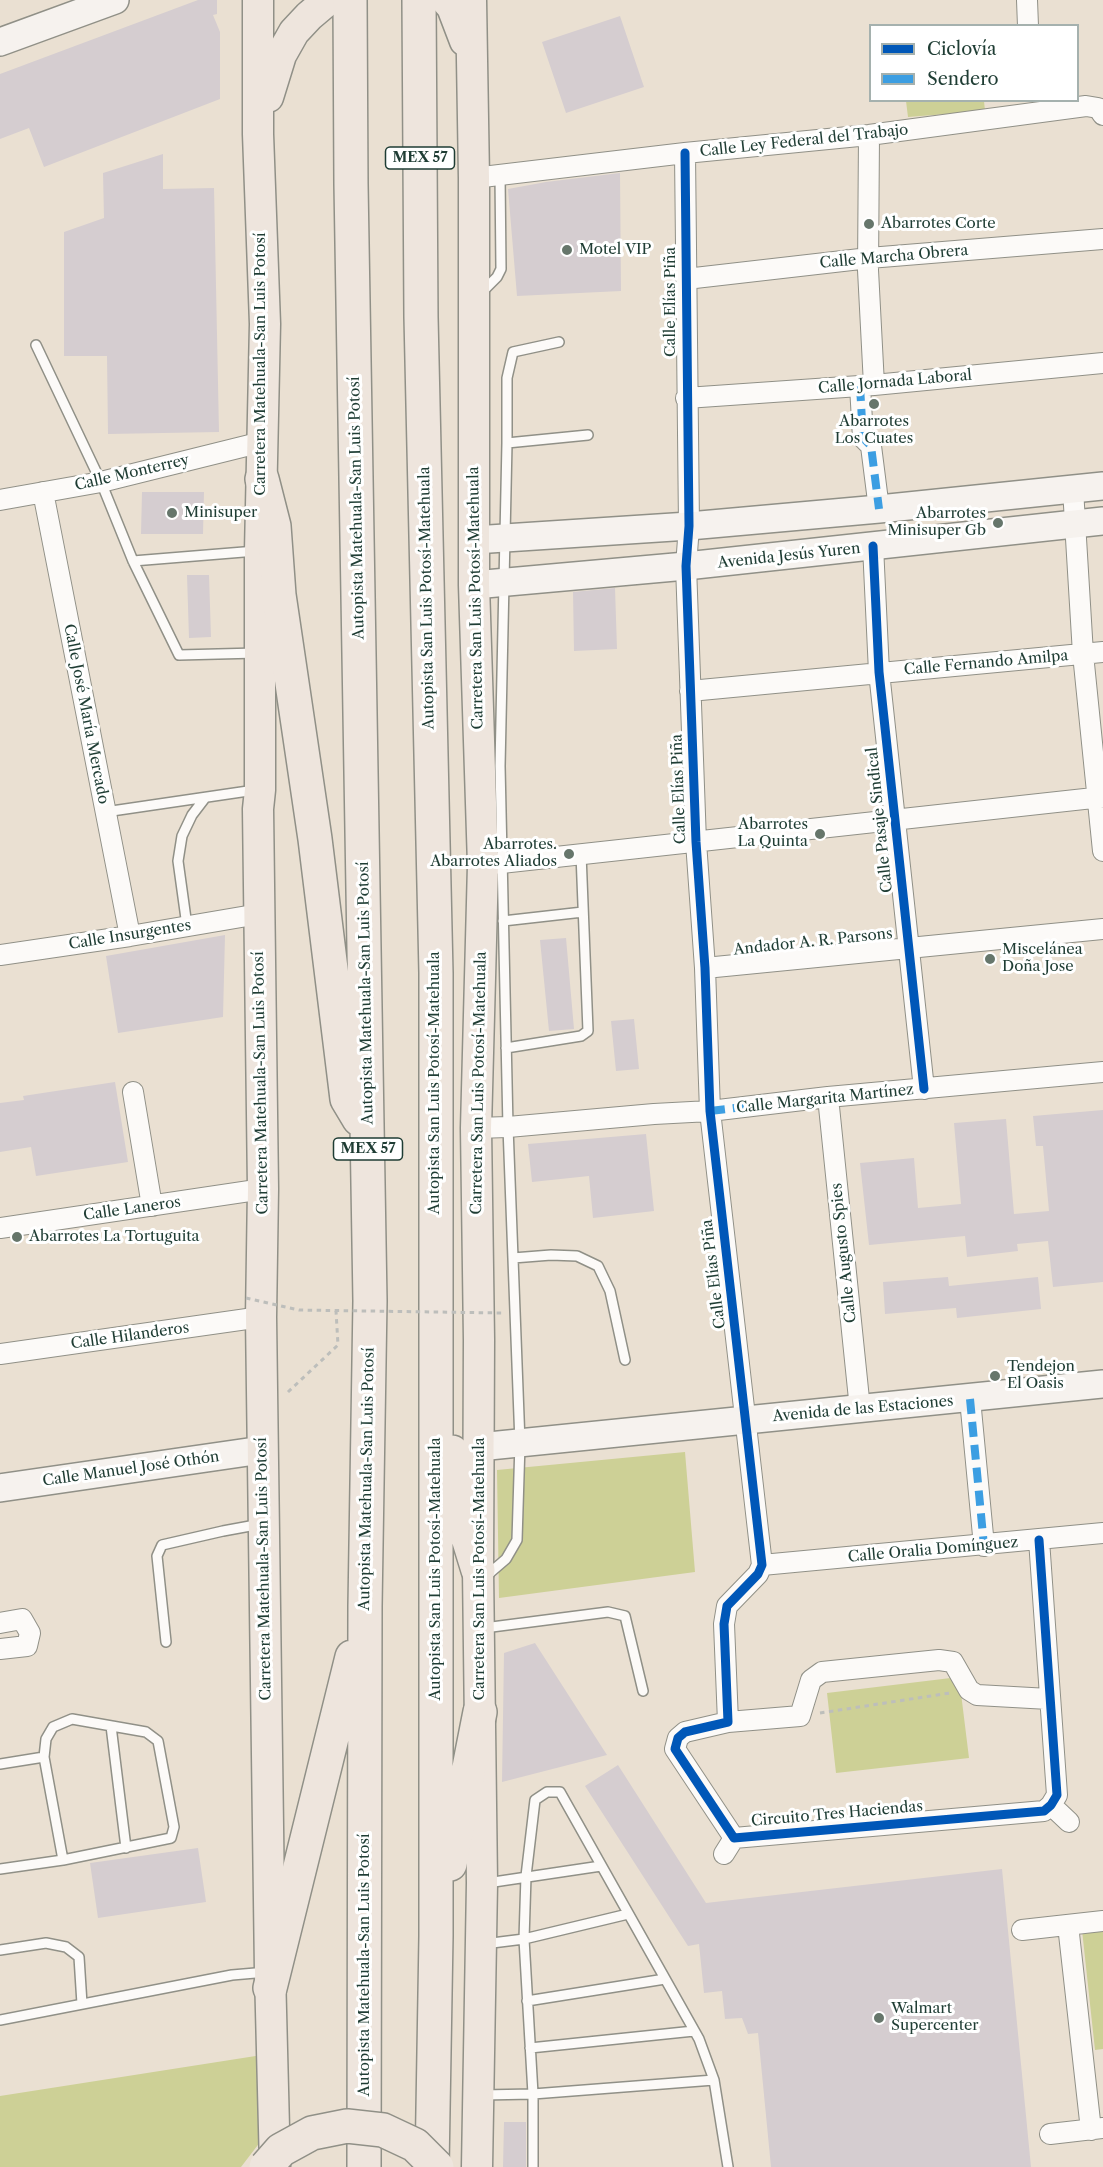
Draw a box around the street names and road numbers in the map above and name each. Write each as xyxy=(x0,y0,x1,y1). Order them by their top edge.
street label: Calle Ley Federal del Trabajo xyxy=(699,121,909,161)
road number: MEX 57 xyxy=(386,147,454,169)
street label: Carretera Matehuala-San Luis Potosí xyxy=(252,232,270,496)
street label: Calle Marcha Obrera xyxy=(819,242,969,272)
street label: Calle Elías Piña xyxy=(662,247,680,357)
street label: Calle Jornada Laboral xyxy=(817,366,973,398)
street label: Autopista Matehuala-San Luis Potosí xyxy=(346,376,368,640)
street label: Calle Monterrey xyxy=(73,451,191,495)
street label: Autopista San Luis Potosí-Matehuala xyxy=(416,466,438,730)
street label: Carretera San Luis Potosí-Matehuala xyxy=(465,466,487,730)
street label: Avenida Jesús Yuren xyxy=(717,540,861,572)
street label: Calle José María Mercado xyxy=(60,622,112,806)
street label: Calle Fernando Amilpa xyxy=(903,647,1069,679)
street label: Calle Elías Piña xyxy=(668,734,690,844)
street label: Calle Pasaje Sindical xyxy=(863,746,897,894)
street label: Autopista Matehuala-San Luis Potosí xyxy=(355,861,377,1125)
street label: Calle Insurgentes xyxy=(67,916,193,954)
street label: Andador A. R. Parsons xyxy=(733,925,893,959)
street label: Carretera Matehuala-San Luis Potosí xyxy=(250,951,272,1215)
street label: Autopista San Luis Potosí-Matehuala xyxy=(426,951,444,1215)
street label: Carretera San Luis Potosí-Matehuala xyxy=(468,951,490,1215)
street label: Calle Margarita Martínez xyxy=(735,1081,915,1117)
road number: MEX 57 xyxy=(334,1138,403,1160)
street label: Calle Augusto Spies xyxy=(828,1182,860,1324)
street label: Calle Laneros xyxy=(82,1193,182,1225)
street label: Calle Elías Piña xyxy=(698,1218,730,1330)
street label: Calle Hilanderos xyxy=(70,1319,190,1353)
street label: Autopista Matehuala-San Luis Potosí xyxy=(356,1347,378,1611)
street label: Avenida de las Estaciones xyxy=(772,1392,954,1426)
street label: Carretera Matehuala-San Luis Potosí xyxy=(253,1437,275,1701)
street label: Autopista San Luis Potosí-Matehuala xyxy=(427,1437,445,1701)
street label: Carretera San Luis Potosí-Matehuala xyxy=(471,1437,489,1701)
street label: Calle Manuel José Othón xyxy=(42,1448,220,1490)
street label: Calle Oralia Domínguez xyxy=(847,1534,1019,1566)
street label: Circuito Tres Haciendas xyxy=(750,1798,924,1830)
street label: Autopista Matehuala-San Luis Potosí xyxy=(356,1833,374,2097)

